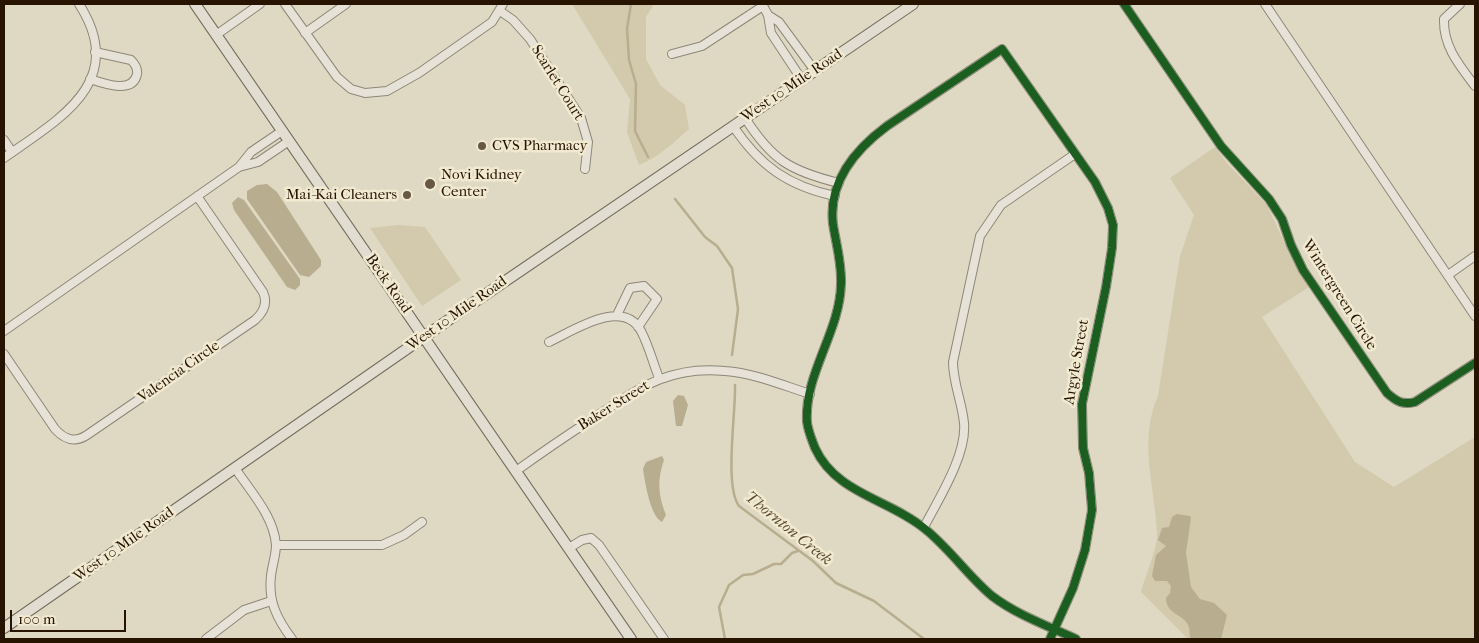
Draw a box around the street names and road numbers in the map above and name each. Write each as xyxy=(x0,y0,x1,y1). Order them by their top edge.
street label: Scarlet Court xyxy=(527,42,587,124)
street label: West 10 Mile Road xyxy=(738,45,846,127)
street label: Wintergreen Circle xyxy=(1298,237,1380,353)
street label: Beck Road xyxy=(361,251,415,317)
street label: West 10 Mile Road xyxy=(403,273,511,355)
street label: Argyle Street xyxy=(1061,318,1093,406)
street label: Valencia Circle xyxy=(135,337,223,407)
street label: Baker Street xyxy=(575,377,653,435)
street label: West 10 Mile Road xyxy=(70,504,178,586)

